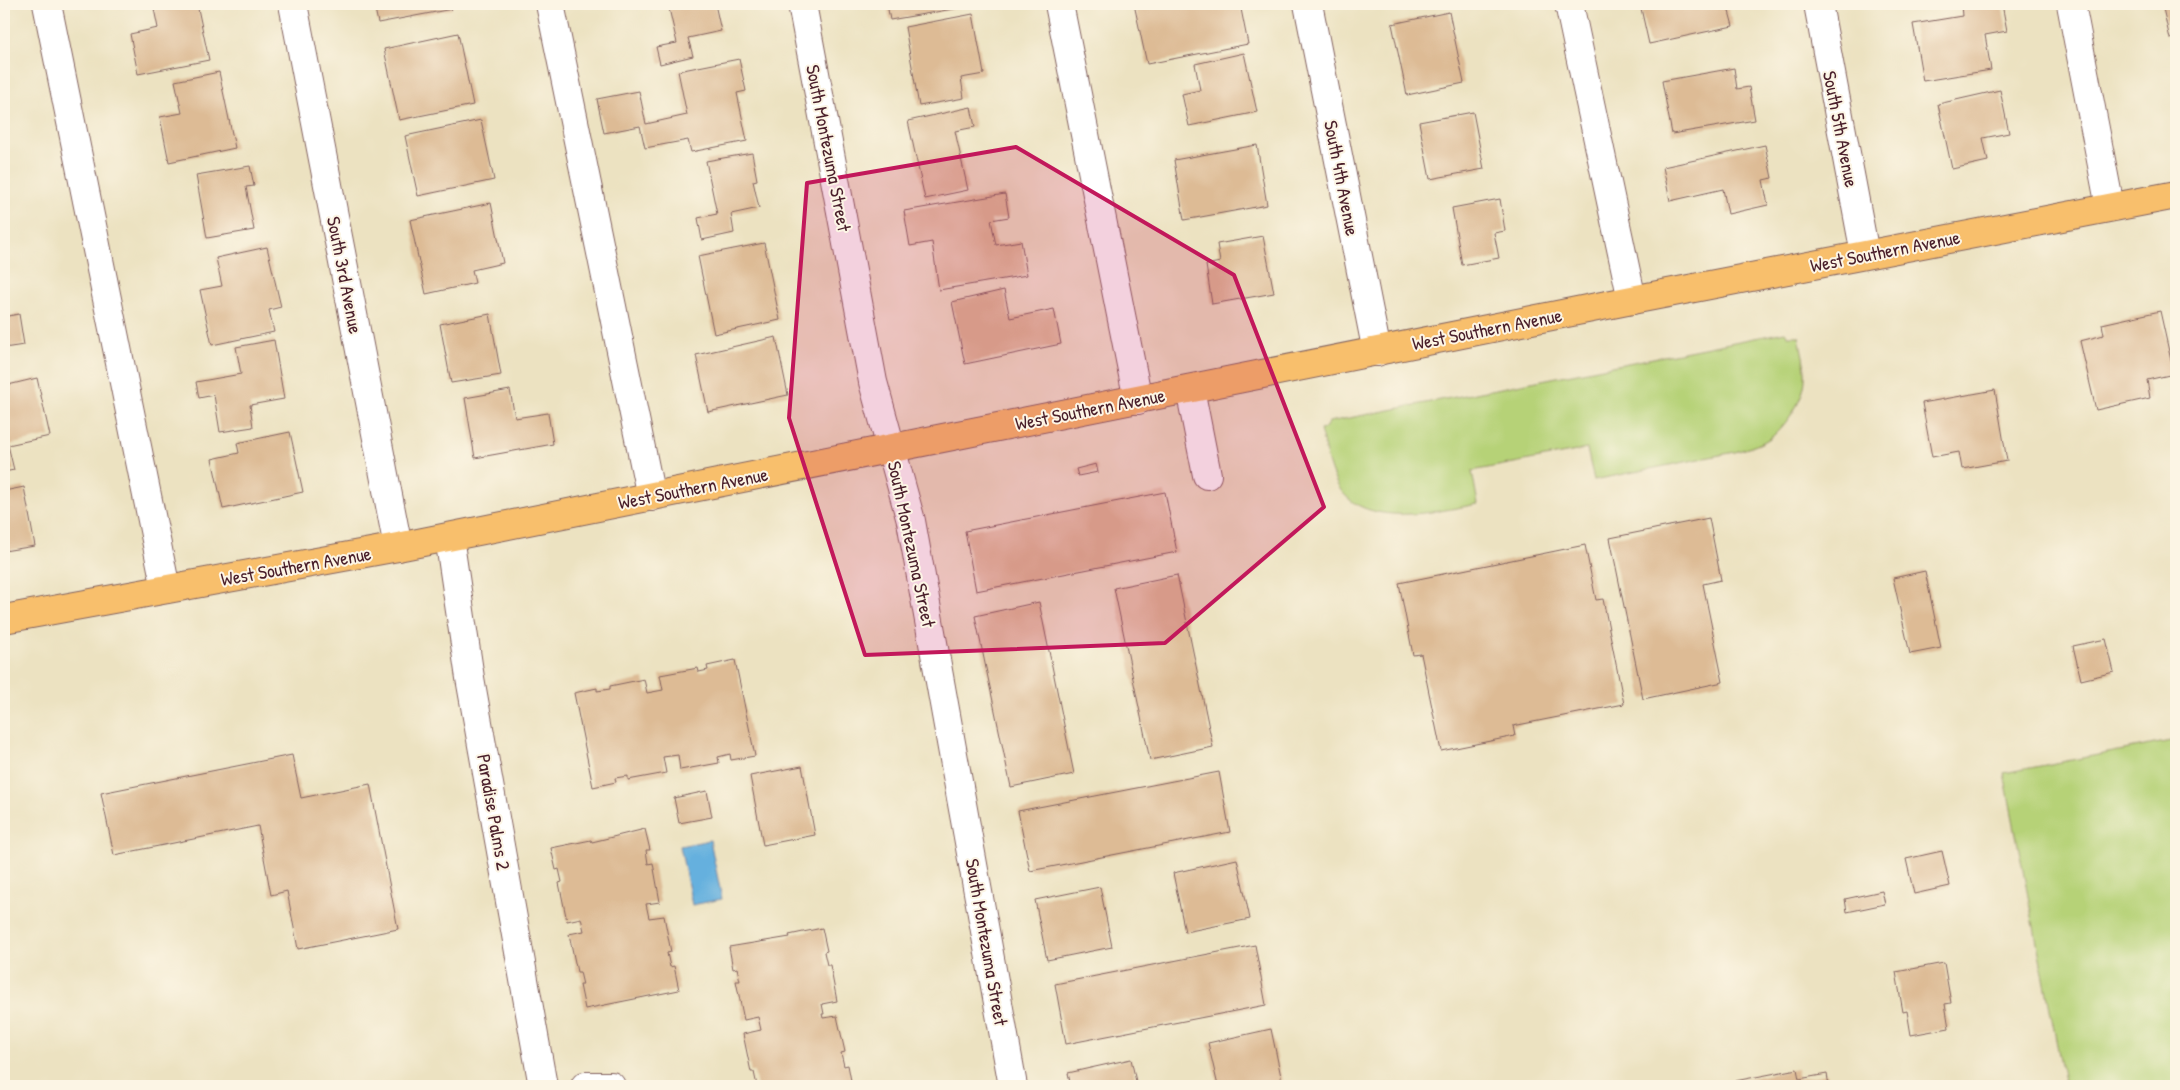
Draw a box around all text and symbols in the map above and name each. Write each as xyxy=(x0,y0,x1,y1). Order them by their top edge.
street label: South Montezuma Street xyxy=(800,62,858,234)
street label: South 5th Avenue xyxy=(1817,69,1865,190)
street label: South 4th Avenue xyxy=(1318,118,1366,238)
street label: South 3rd Avenue xyxy=(321,214,369,336)
street label: West Southern Avenue xyxy=(1808,224,1963,278)
street label: West Southern Avenue xyxy=(1410,302,1565,356)
street label: West Southern Avenue xyxy=(1013,382,1168,436)
street label: South Montezuma Street xyxy=(882,459,942,630)
street label: West Southern Avenue xyxy=(616,461,771,515)
street label: West Southern Avenue xyxy=(219,540,374,592)
street label: Paradise Palms 2 xyxy=(471,752,517,872)
street label: South Montezuma Street xyxy=(960,856,1015,1028)

